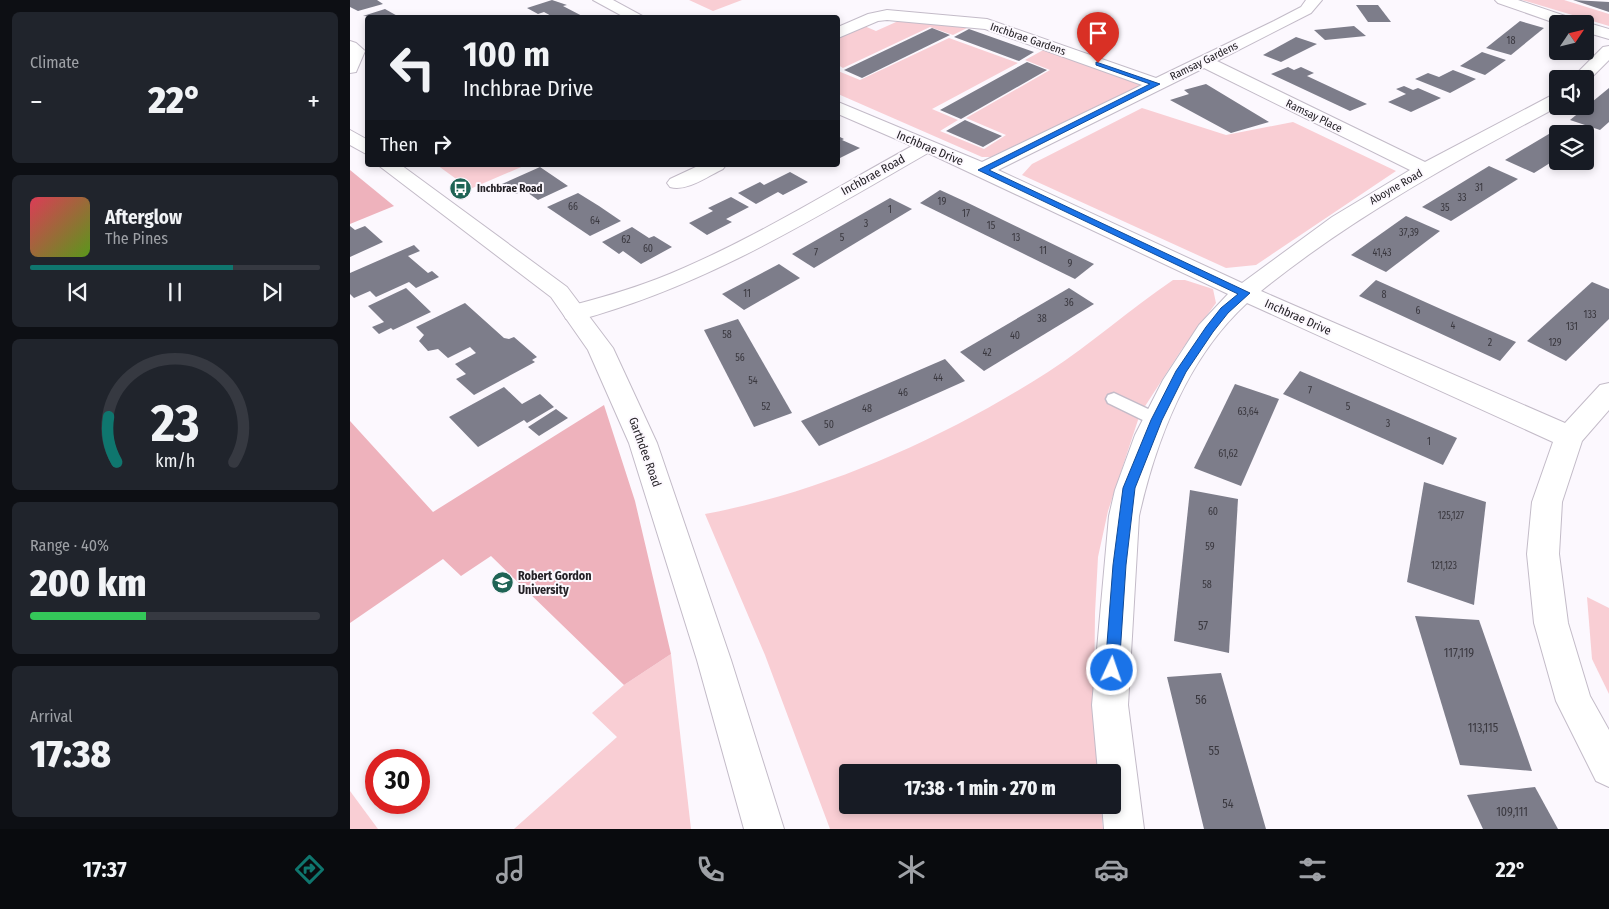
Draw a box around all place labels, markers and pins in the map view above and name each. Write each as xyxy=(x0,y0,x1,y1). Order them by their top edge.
pin xyxy=(1077,12,1119,63)
bus stop icon: Inchbrae Road xyxy=(449,176,473,200)
place label: Inchbrae Road xyxy=(477,182,543,195)
place label: Robert Gordon University xyxy=(518,569,591,597)
school or university icon: Robert Gordon University xyxy=(490,571,514,595)

